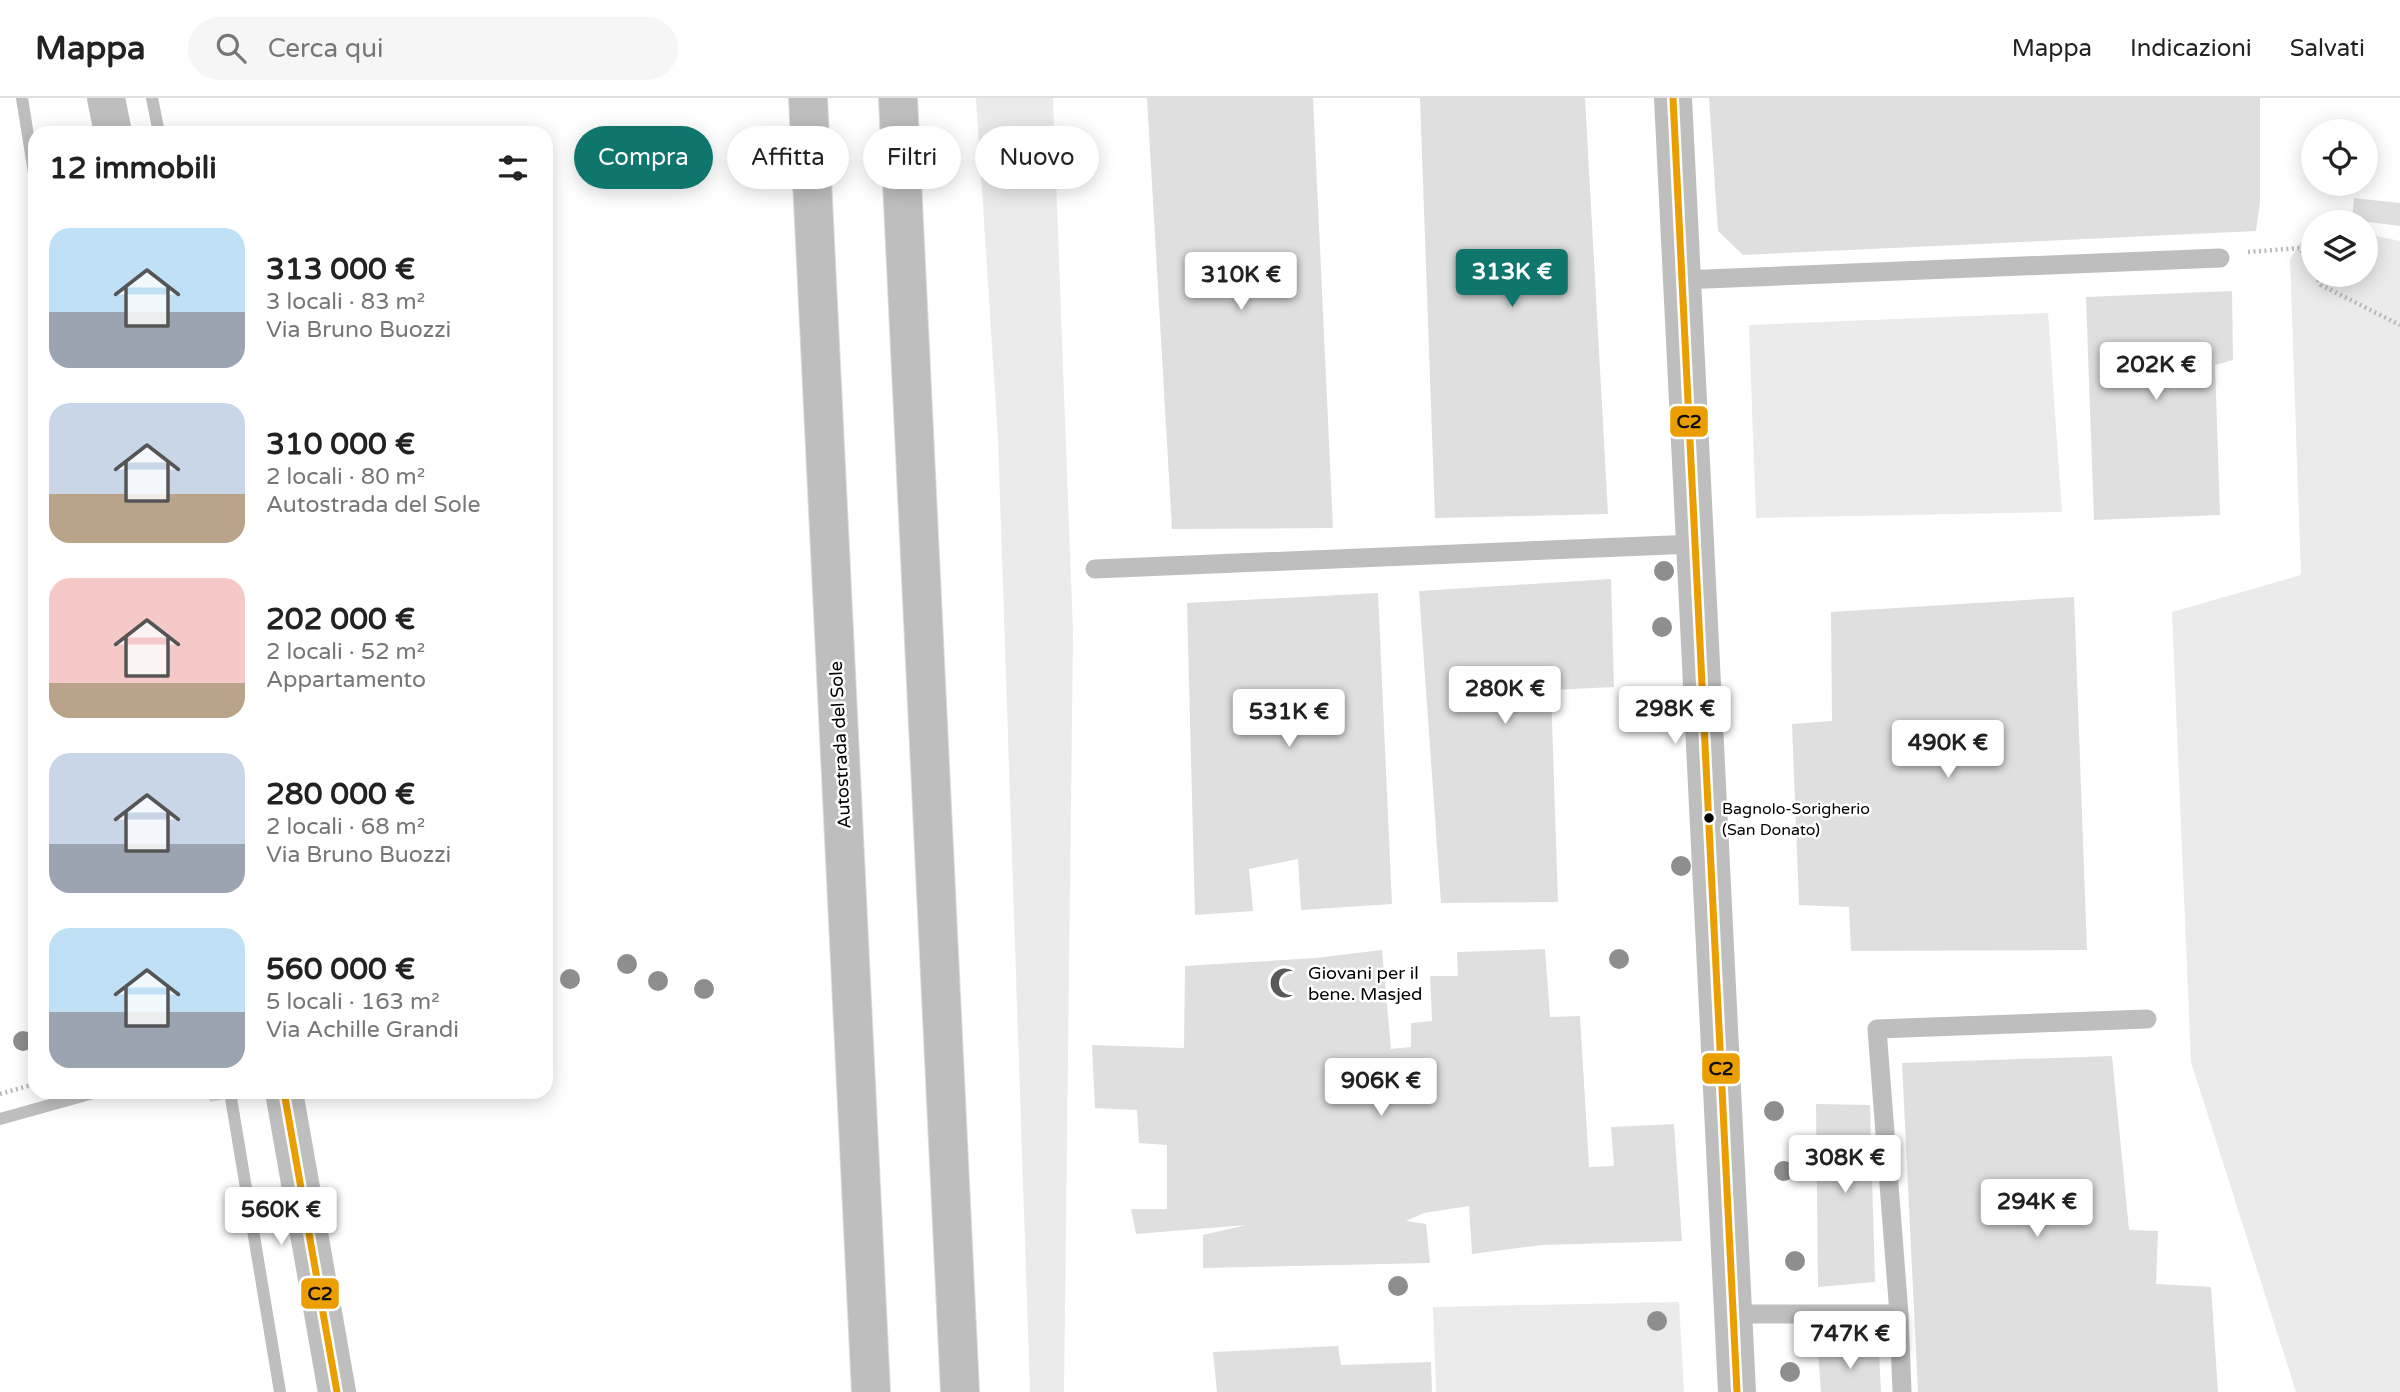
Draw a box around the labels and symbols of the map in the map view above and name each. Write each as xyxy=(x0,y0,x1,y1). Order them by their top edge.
pin: 313K € xyxy=(1455,250,1569,309)
pin: 310K € xyxy=(1184,252,1298,312)
pin: 202K € xyxy=(2099,342,2213,402)
line badge: C2 xyxy=(1669,405,1709,438)
text: C2 xyxy=(1676,411,1702,433)
street label: Autostrada del Sole xyxy=(825,661,855,829)
pin: 280K € xyxy=(1448,666,1562,726)
pin: 298K € xyxy=(1618,686,1732,746)
pin: 531K € xyxy=(1232,690,1346,749)
pin: 490K € xyxy=(1891,720,2005,780)
place label: Bagnolo-Sorigherio (San Donato) xyxy=(1722,799,1870,840)
marker: Bagnolo-Sorigherio (San Donato) xyxy=(1702,811,1716,825)
place label: Giovani per il bene. Masjed xyxy=(1308,962,1422,1005)
mosque icon: Giovani per il bene. Masjed xyxy=(1268,966,1302,1000)
line badge: C2 xyxy=(1701,1052,1741,1085)
pin: 906K € xyxy=(1324,1058,1438,1118)
text: C2 xyxy=(1708,1058,1734,1080)
pin: 308K € xyxy=(1788,1136,1902,1195)
pin: 294K € xyxy=(1980,1180,2094,1239)
pin: 560K € xyxy=(224,1188,338,1247)
line badge: C2 xyxy=(300,1277,340,1310)
text: C2 xyxy=(307,1283,333,1305)
pin: 747K € xyxy=(1793,1312,1907,1371)

